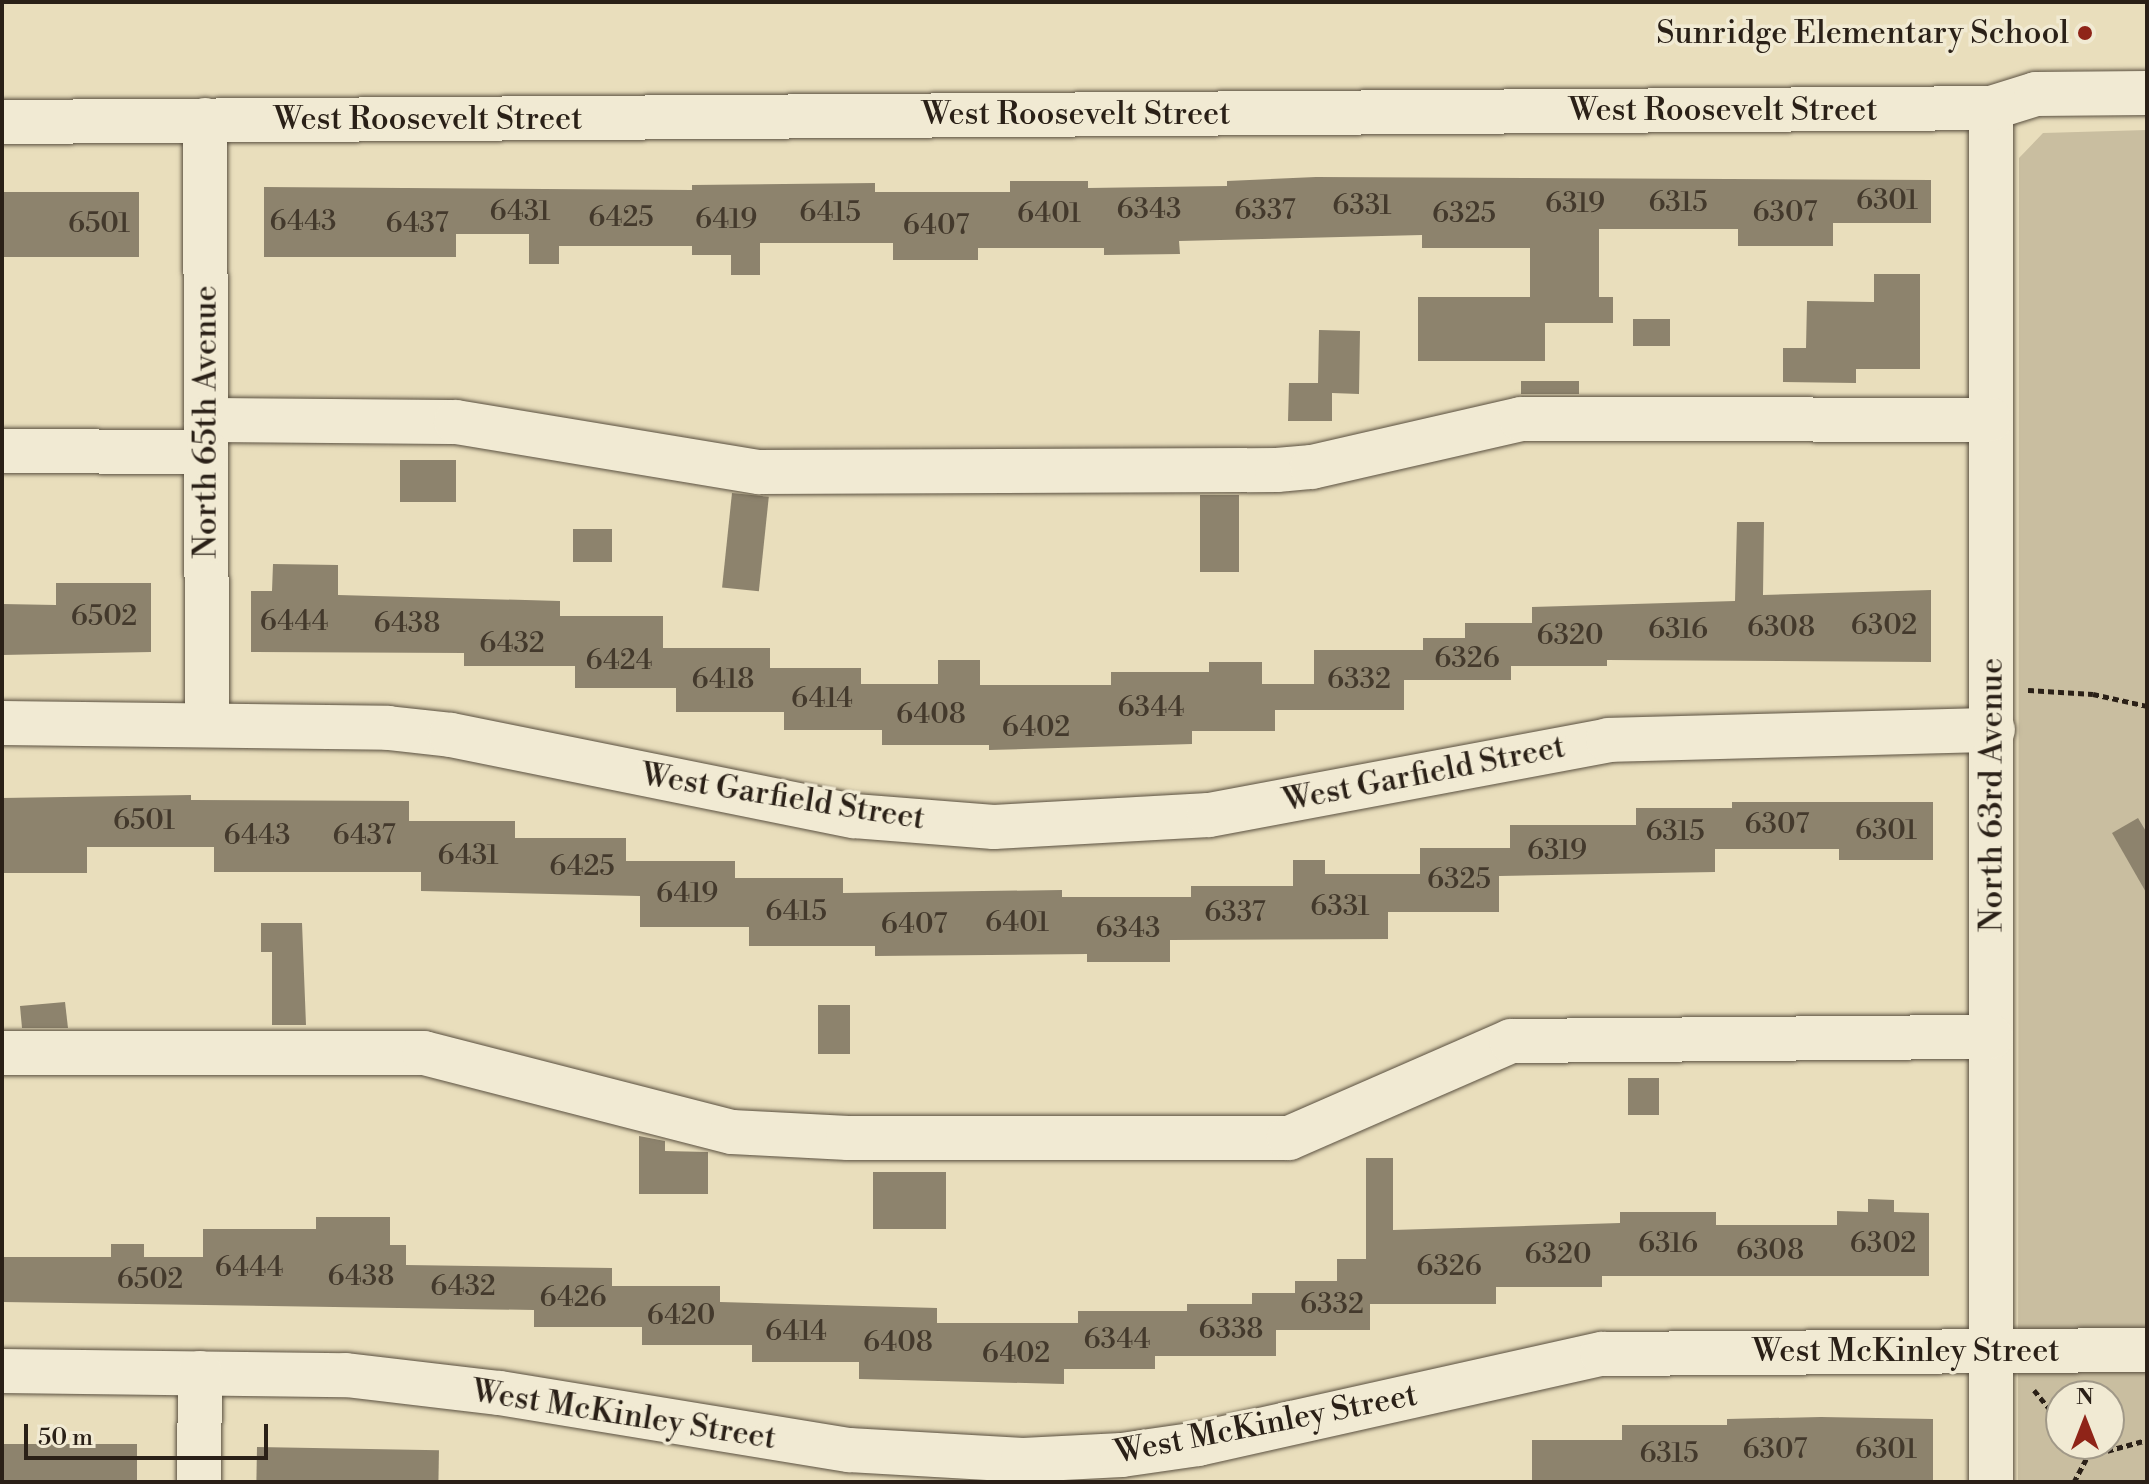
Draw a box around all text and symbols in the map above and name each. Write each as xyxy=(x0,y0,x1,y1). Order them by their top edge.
place label: Sunridge Elementary School xyxy=(1656,14,2069,52)
marker: Sunridge Elementary School xyxy=(2076,24,2094,42)
street label: West Roosevelt Street xyxy=(1568,91,1878,129)
street label: West Roosevelt Street xyxy=(921,95,1231,133)
street label: West Roosevelt Street xyxy=(273,100,583,138)
house number: 6301 xyxy=(1856,184,1918,218)
house number: 6315 xyxy=(1648,186,1708,220)
house number: 6319 xyxy=(1545,187,1605,221)
house number: 6331 xyxy=(1332,189,1392,223)
house number: 6343 xyxy=(1117,193,1181,227)
house number: 6337 xyxy=(1234,194,1296,228)
house number: 6431 xyxy=(489,195,551,229)
house number: 6415 xyxy=(799,196,861,230)
house number: 6307 xyxy=(1753,196,1817,230)
house number: 6401 xyxy=(1017,197,1081,231)
house number: 6325 xyxy=(1432,197,1496,231)
house number: 6425 xyxy=(588,201,654,235)
house number: 6419 xyxy=(695,203,757,237)
house number: 6443 xyxy=(270,205,336,239)
house number: 6501 xyxy=(68,207,130,241)
house number: 6437 xyxy=(385,207,449,241)
house number: 6407 xyxy=(903,209,969,243)
street label: North 65th Avenue xyxy=(187,285,225,559)
house number: 6502 xyxy=(71,600,137,634)
house number: 6444 xyxy=(260,605,328,639)
house number: 6438 xyxy=(374,607,440,641)
house number: 6302 xyxy=(1851,609,1917,643)
house number: 6308 xyxy=(1747,611,1815,645)
house number: 6316 xyxy=(1648,613,1708,647)
house number: 6320 xyxy=(1537,619,1603,653)
house number: 6432 xyxy=(479,627,545,661)
house number: 6326 xyxy=(1434,642,1500,676)
house number: 6424 xyxy=(585,644,653,678)
street label: North 63rd Avenue xyxy=(1973,658,2011,932)
house number: 6418 xyxy=(692,663,754,697)
house number: 6332 xyxy=(1327,663,1391,697)
house number: 6414 xyxy=(791,682,853,716)
house number: 6344 xyxy=(1118,691,1184,725)
house number: 6408 xyxy=(896,698,966,732)
house number: 6402 xyxy=(1002,711,1070,745)
street label: West Garfield Street xyxy=(1280,728,1568,820)
street label: West Garfield Street xyxy=(638,756,928,838)
house number: 6501 xyxy=(113,804,175,838)
house number: 6307 xyxy=(1745,808,1809,842)
house number: 6301 xyxy=(1855,814,1917,848)
house number: 6315 xyxy=(1645,815,1705,849)
house number: 6443 xyxy=(224,819,290,853)
house number: 6437 xyxy=(332,819,396,853)
house number: 6319 xyxy=(1527,834,1587,868)
house number: 6431 xyxy=(437,839,499,873)
house number: 6425 xyxy=(549,850,615,884)
house number: 6325 xyxy=(1427,863,1491,897)
house number: 6419 xyxy=(656,877,718,911)
house number: 6331 xyxy=(1310,890,1370,924)
house number: 6415 xyxy=(765,895,827,929)
house number: 6337 xyxy=(1204,896,1266,930)
house number: 6401 xyxy=(985,906,1049,940)
house number: 6407 xyxy=(881,908,947,942)
house number: 6343 xyxy=(1096,912,1160,946)
house number: 6316 xyxy=(1638,1227,1698,1261)
house number: 6302 xyxy=(1850,1227,1916,1261)
house number: 6308 xyxy=(1736,1234,1804,1268)
house number: 6320 xyxy=(1525,1238,1591,1272)
house number: 6326 xyxy=(1416,1250,1482,1284)
house number: 6444 xyxy=(215,1251,283,1285)
house number: 6438 xyxy=(328,1260,394,1294)
house number: 6502 xyxy=(117,1263,183,1297)
house number: 6432 xyxy=(430,1270,496,1304)
house number: 6426 xyxy=(539,1281,607,1315)
house number: 6332 xyxy=(1300,1288,1364,1322)
house number: 6420 xyxy=(647,1299,715,1333)
house number: 6338 xyxy=(1198,1313,1264,1347)
house number: 6414 xyxy=(765,1315,827,1349)
house number: 6344 xyxy=(1084,1323,1150,1357)
house number: 6408 xyxy=(863,1326,933,1360)
street label: West McKinley Street xyxy=(1752,1332,2060,1370)
house number: 6402 xyxy=(982,1337,1050,1371)
street label: West McKinley Street xyxy=(469,1372,779,1458)
street label: West McKinley Street xyxy=(1112,1376,1420,1472)
north arrow xyxy=(2045,1380,2125,1460)
text: N xyxy=(2076,1384,2094,1411)
scale bar xyxy=(28,1408,272,1458)
text: 50 m xyxy=(38,1423,93,1453)
house number: 6307 xyxy=(1743,1433,1807,1467)
house number: 6301 xyxy=(1855,1433,1917,1467)
house number: 6315 xyxy=(1639,1437,1699,1471)

